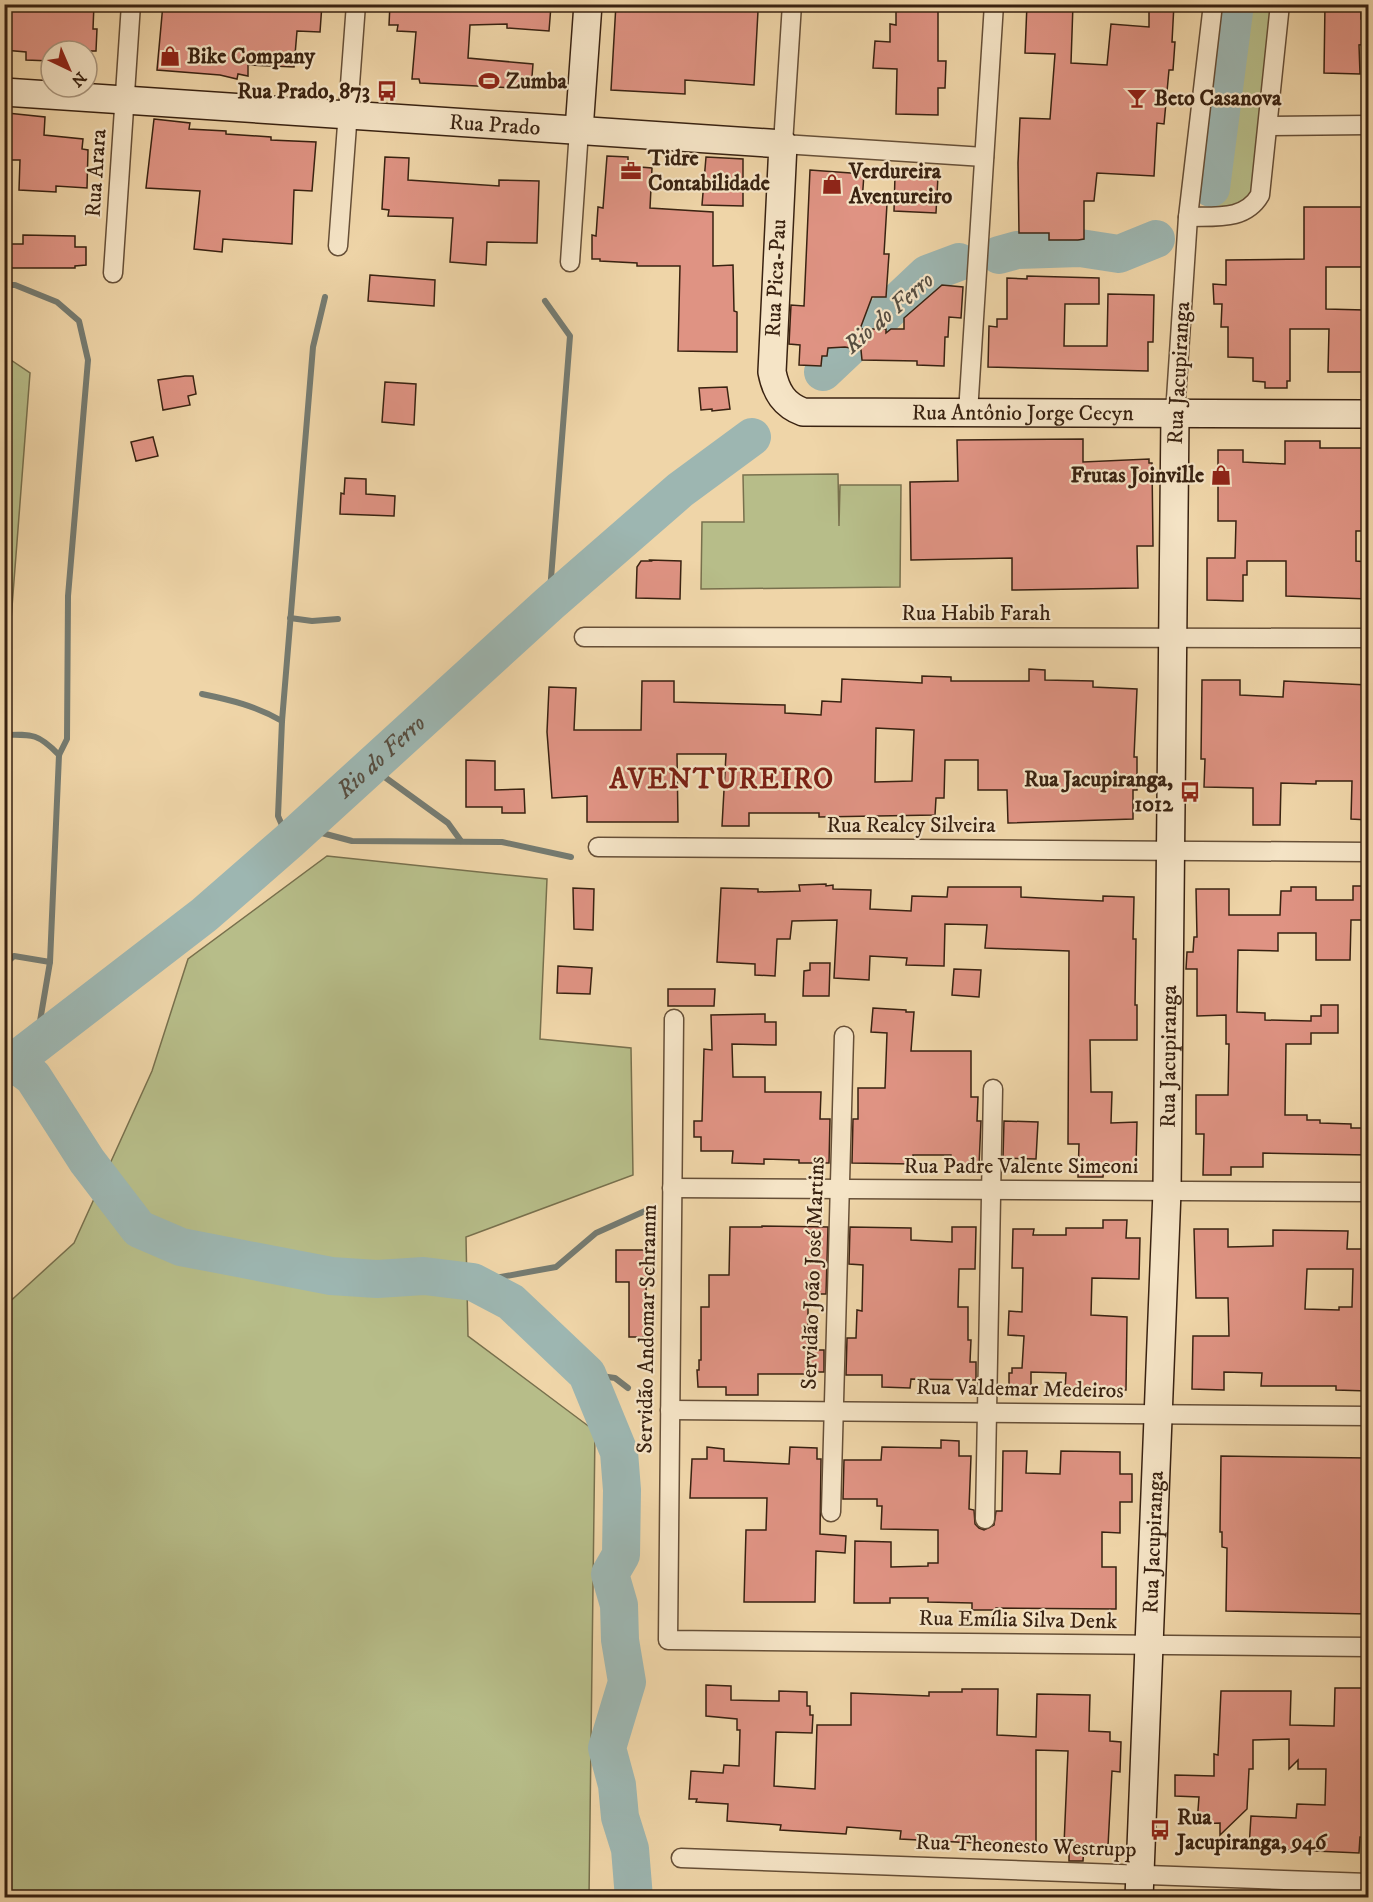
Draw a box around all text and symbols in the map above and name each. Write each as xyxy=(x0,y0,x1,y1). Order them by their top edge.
north arrow xyxy=(39,39,99,99)
place label: Bike Company xyxy=(187,43,316,70)
shop icon: Bike Company xyxy=(158,44,182,68)
text: N xyxy=(67,67,90,91)
place label: Zumba xyxy=(506,68,568,95)
sports icon: Zumba xyxy=(477,69,501,93)
place label: Rua Prado, 873 xyxy=(237,78,370,105)
bus stop icon: Rua Prado, 873 xyxy=(375,79,399,103)
place label: Beto Casanova xyxy=(1154,85,1282,112)
bar icon: Beto Casanova xyxy=(1125,86,1149,110)
street label: Rua Prado xyxy=(448,108,541,141)
street label: Rua Arara xyxy=(79,127,113,218)
place label: Tidre Contabilidade xyxy=(647,145,770,197)
place label: Verdureira Aventureiro xyxy=(848,158,953,210)
office icon: Tidre Contabilidade xyxy=(619,159,643,183)
shop icon: Verdureira Aventureiro xyxy=(820,172,844,196)
street label: Rua Pica-Pau xyxy=(759,218,793,338)
water label: Rio do Ferro xyxy=(837,265,940,361)
street label: Rua Jacupiranga xyxy=(1162,300,1196,445)
street label: Rua Antônio Jorge Cecyn xyxy=(912,399,1134,427)
place label: Frutas Joinville xyxy=(1071,462,1204,489)
shop icon: Frutas Joinville xyxy=(1209,463,1233,487)
street label: Rua Habib Farah xyxy=(901,600,1051,627)
water label: Rio do Ferro xyxy=(330,709,432,806)
district label: AVENTUREIRO xyxy=(608,762,835,797)
place label: Rua Jacupiranga, 1012 xyxy=(1024,766,1174,818)
bus stop icon: Rua Jacupiranga, 1012 xyxy=(1178,780,1202,804)
street label: Rua Realcy Silveira xyxy=(826,812,996,839)
street label: Rua Jacupiranga xyxy=(1154,984,1183,1128)
street label: Rua Padre Valente Simeoni xyxy=(904,1153,1138,1180)
street label: Servidão João José Martins xyxy=(795,1156,831,1390)
street label: Servidão Andomar Schramm xyxy=(631,1204,663,1454)
street label: Rua Valdemar Medeiros xyxy=(916,1374,1124,1404)
street label: Rua Jacupiranga xyxy=(1137,1470,1169,1614)
street label: Rua Emília Silva Denk xyxy=(918,1605,1118,1635)
place label: Rua Jacupiranga, 946 xyxy=(1174,1804,1328,1856)
bus stop icon: Rua Jacupiranga, 946 xyxy=(1148,1818,1172,1842)
street label: Rua Theonesto Westrupp xyxy=(915,1829,1137,1863)

